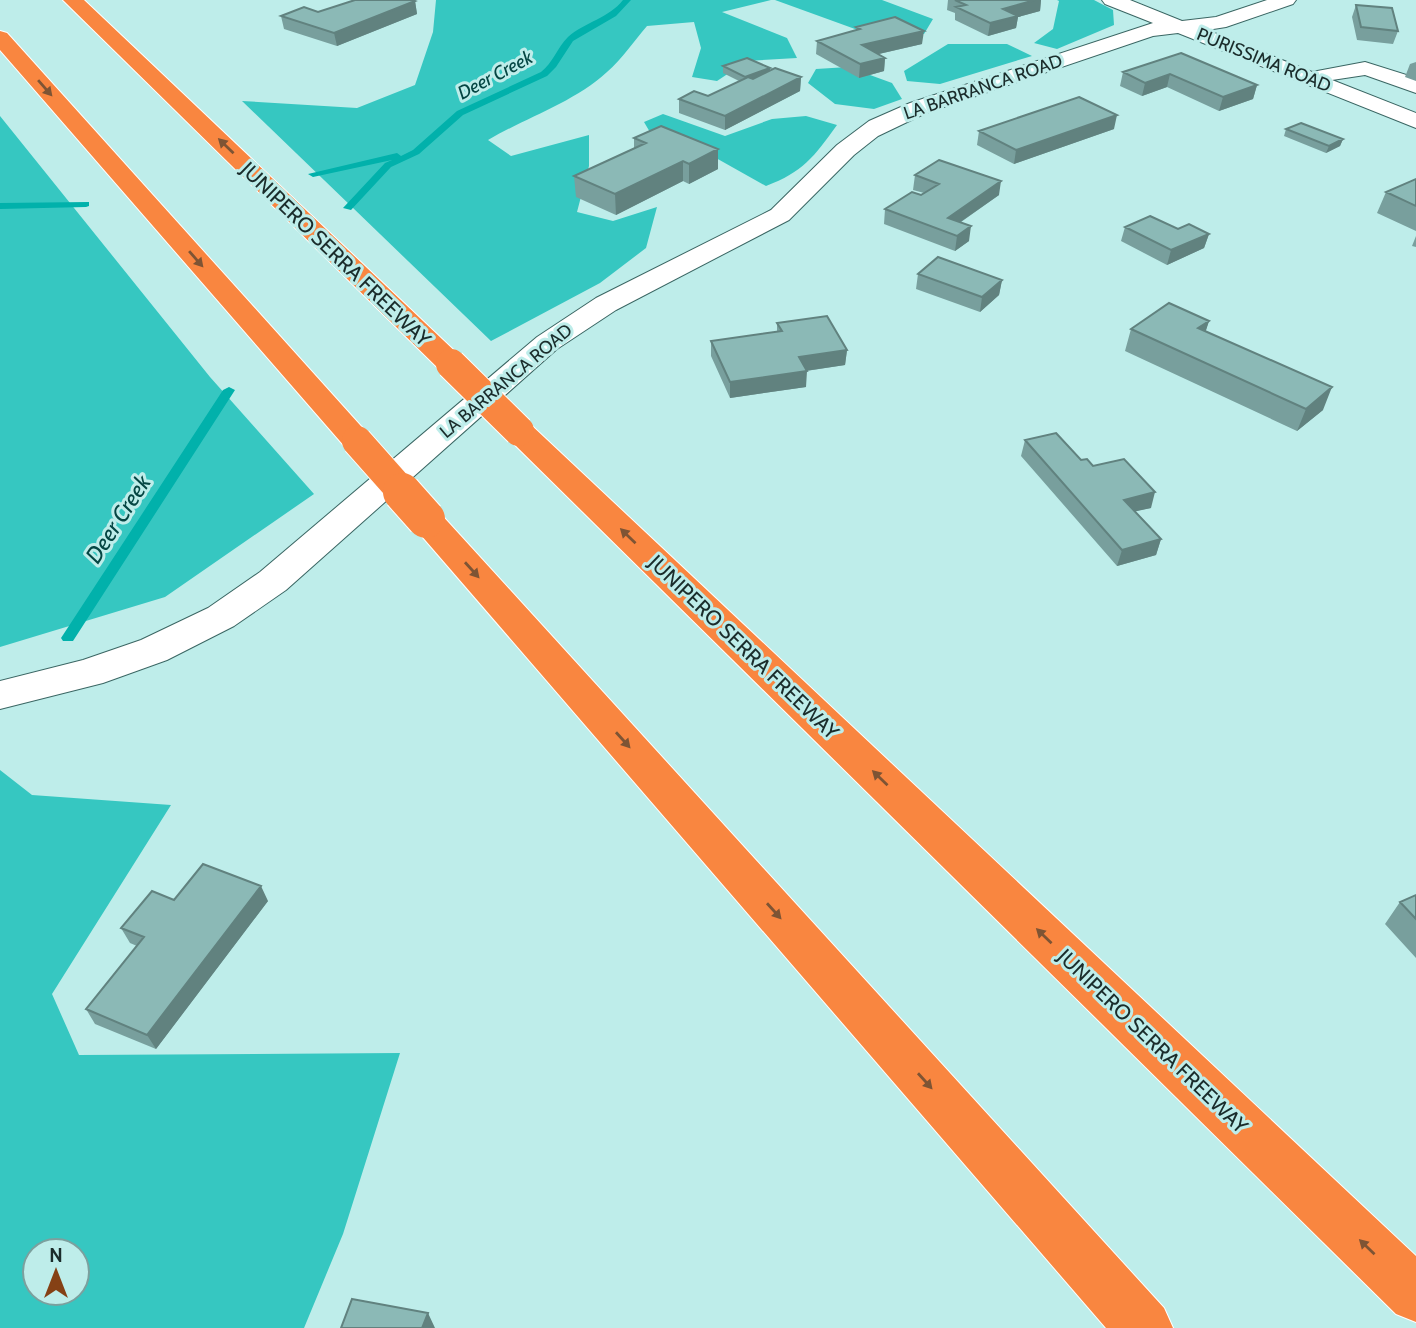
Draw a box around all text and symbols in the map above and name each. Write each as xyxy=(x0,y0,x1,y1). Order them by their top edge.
street label: PURISSIMA ROAD xyxy=(1194,23,1334,97)
water label: Deer Creek xyxy=(453,45,537,104)
street label: LA BARRANCA ROAD xyxy=(901,50,1065,124)
one-way arrow xyxy=(37,79,53,96)
one-way arrow xyxy=(217,138,234,155)
street label: JUNIPERO SERRA FREEWAY xyxy=(235,156,437,352)
one-way arrow xyxy=(188,250,203,267)
street label: LA BARRANCA ROAD xyxy=(435,319,577,443)
water label: Deer Creek xyxy=(79,469,157,568)
one-way arrow xyxy=(620,527,637,544)
street label: JUNIPERO SERRA FREEWAY xyxy=(643,549,845,745)
one-way arrow xyxy=(463,561,479,578)
one-way arrow xyxy=(614,732,630,749)
one-way arrow xyxy=(872,770,889,787)
one-way arrow xyxy=(765,902,781,919)
one-way arrow xyxy=(1036,929,1053,945)
street label: JUNIPERO SERRA FREEWAY xyxy=(1052,943,1254,1139)
one-way arrow xyxy=(916,1072,932,1089)
north arrow xyxy=(21,1237,91,1307)
one-way arrow xyxy=(1359,1240,1376,1256)
text: N xyxy=(49,1244,63,1267)

